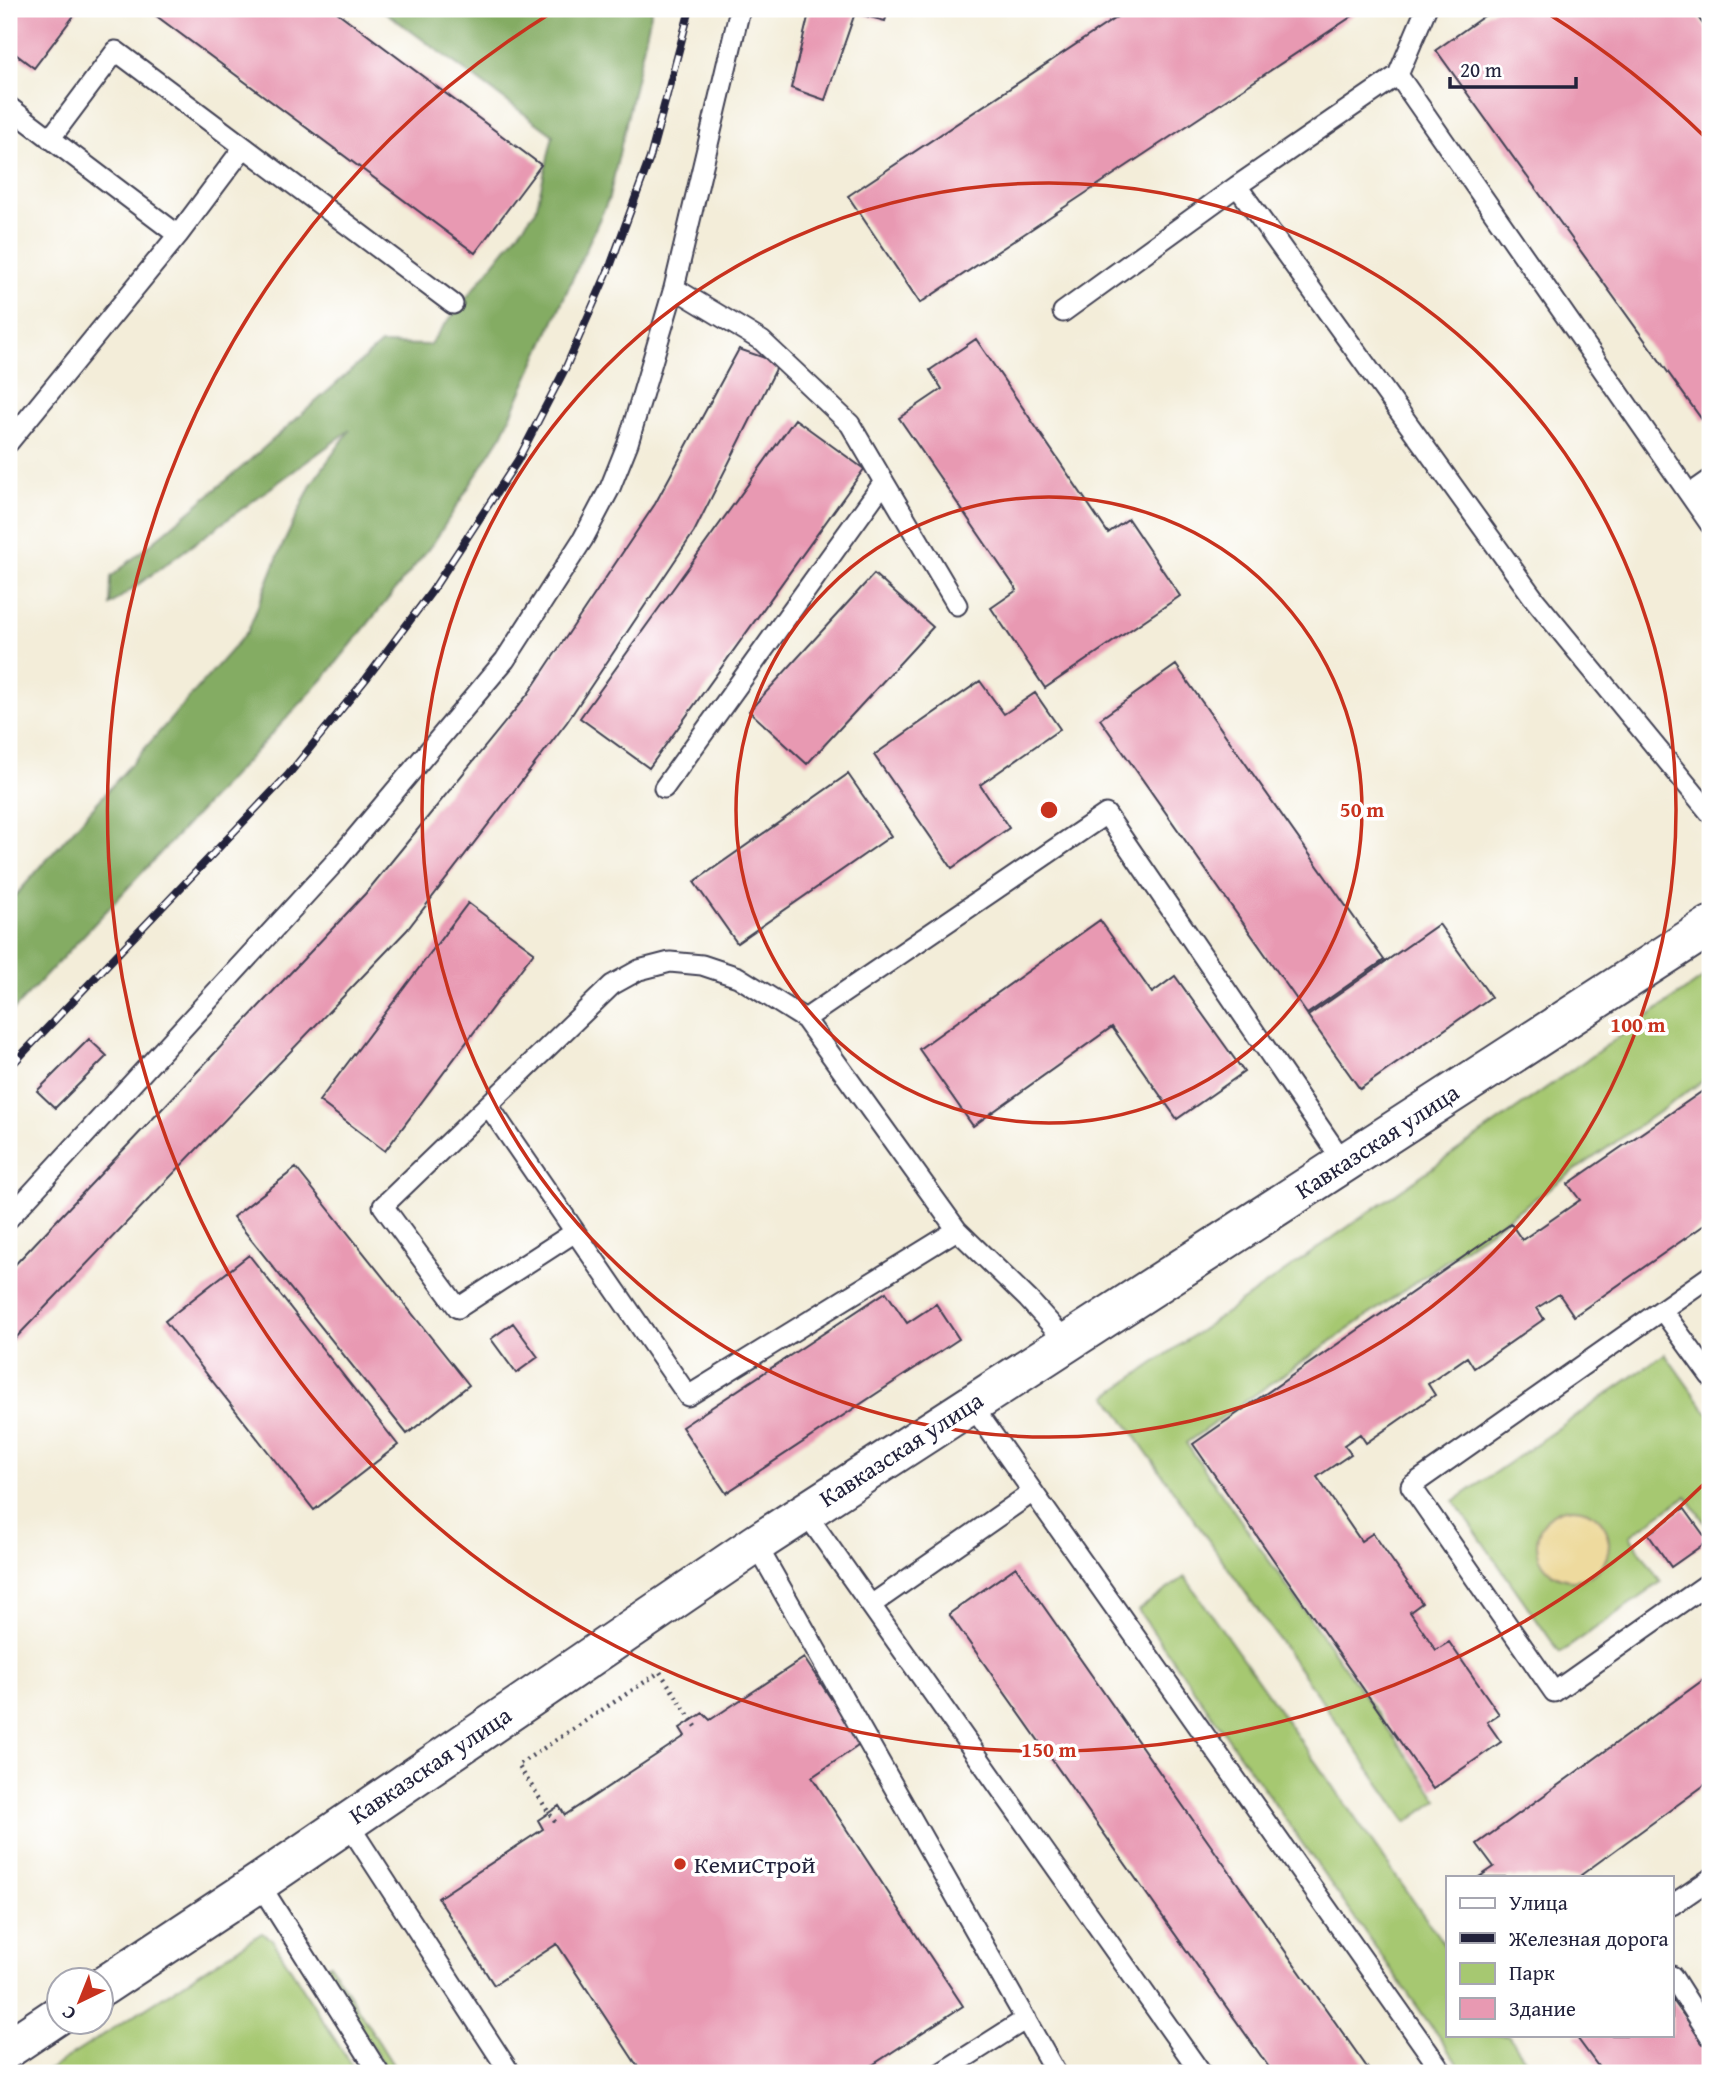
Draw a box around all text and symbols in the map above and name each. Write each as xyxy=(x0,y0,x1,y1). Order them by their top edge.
scale bar xyxy=(1450,46,1576,90)
text: 20 m xyxy=(1460,54,1502,85)
text: 50 m xyxy=(1340,794,1384,825)
centre of rings xyxy=(1037,798,1061,822)
text: 100 m xyxy=(1610,1009,1666,1040)
street label: Кавказская улица xyxy=(1288,1075,1466,1207)
street label: Кавказская улица xyxy=(812,1383,990,1515)
street label: Кавказская улица xyxy=(342,1697,519,1832)
text: 150 m xyxy=(1021,1734,1077,1765)
place label: КемиСтрой xyxy=(694,1847,816,1882)
marker: КемиСтрой xyxy=(672,1856,688,1872)
legend xyxy=(1446,1876,1674,2036)
text: Улица xyxy=(1509,1887,1568,1918)
text: Железная дорога xyxy=(1508,1923,1669,1954)
text: Парк xyxy=(1509,1957,1555,1988)
north arrow xyxy=(46,1966,116,2036)
text: Здание xyxy=(1509,1993,1576,2024)
text: С xyxy=(55,1999,82,2027)

